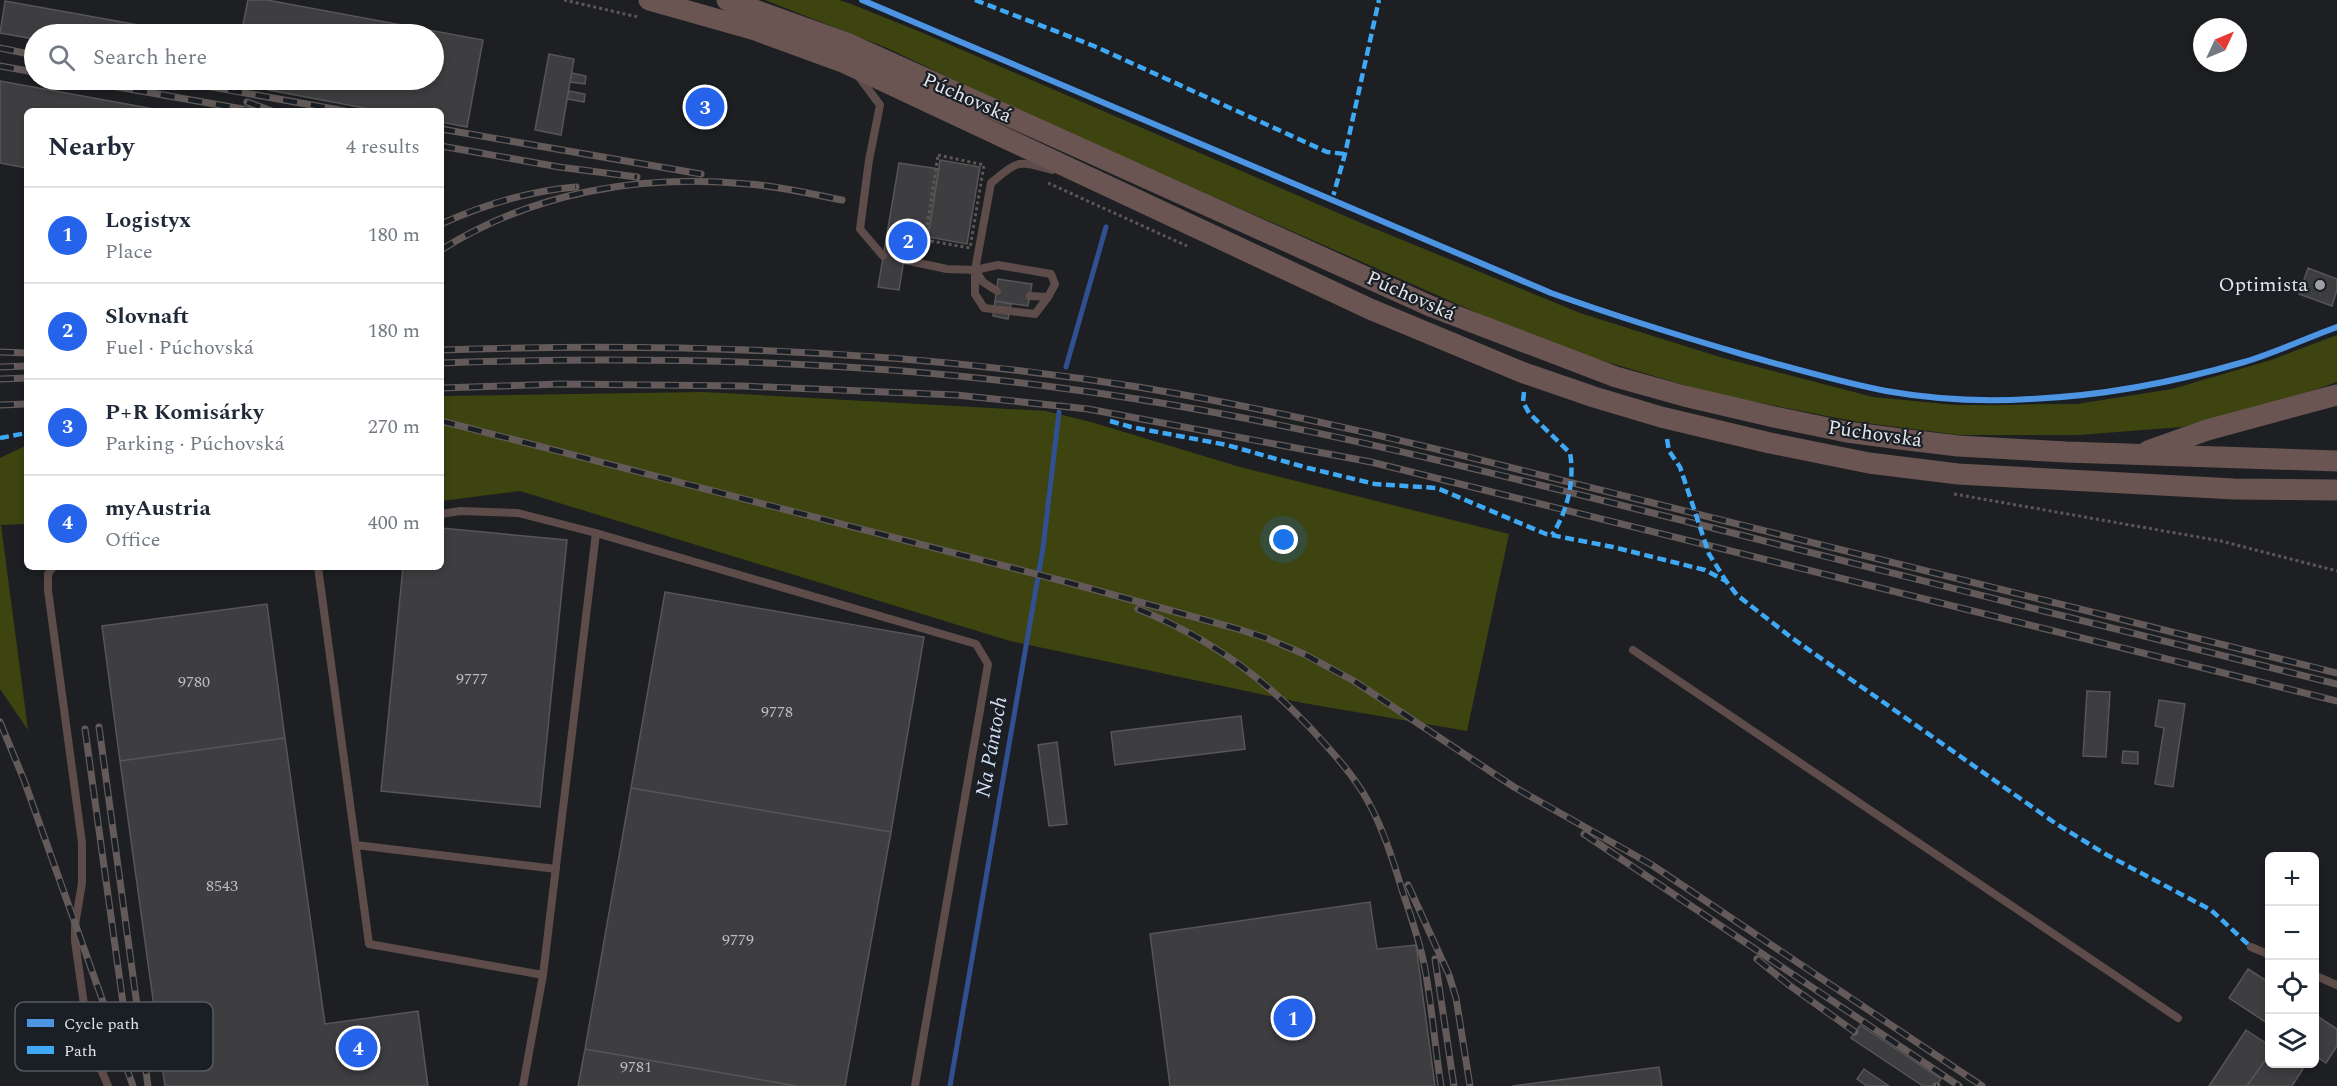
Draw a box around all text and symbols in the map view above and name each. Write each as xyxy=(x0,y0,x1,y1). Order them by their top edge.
north arrow xyxy=(2193,18,2247,72)
search box xyxy=(24,24,444,90)
icon: search xyxy=(45,41,78,74)
text: Search here xyxy=(93,41,207,74)
street label: Púchovská xyxy=(918,65,1017,131)
pin: 3 xyxy=(686,84,724,130)
text: Nearby xyxy=(48,127,134,167)
text: 4 results xyxy=(346,132,420,162)
text: Logistyx xyxy=(105,204,191,237)
pin: 2 xyxy=(888,218,928,264)
text: 1 xyxy=(62,220,73,250)
text: 180 m xyxy=(368,220,420,250)
text: Place xyxy=(105,237,153,267)
street label: Púchovská xyxy=(1362,263,1461,329)
place label: Optimista xyxy=(2219,270,2308,300)
marker: Optimista xyxy=(2313,278,2327,292)
text: Slovnaft xyxy=(105,300,189,333)
text: 2 xyxy=(62,316,73,346)
text: 180 m xyxy=(368,316,420,346)
text: Fuel · Púchovská xyxy=(105,333,254,363)
text: P+R Komisárky xyxy=(105,396,264,429)
text: 3 xyxy=(62,412,73,442)
text: 270 m xyxy=(368,412,420,442)
street label: Púchovská xyxy=(1826,413,1924,455)
text: Parking · Púchovská xyxy=(105,429,284,459)
text: myAustria xyxy=(105,492,211,525)
text: 4 xyxy=(62,508,73,538)
text: 400 m xyxy=(368,508,420,538)
text: Office xyxy=(105,525,161,555)
your location xyxy=(1269,525,1298,554)
house number: 9777 xyxy=(456,667,488,691)
house number: 9780 xyxy=(178,670,210,694)
water label: Na Pántoch xyxy=(967,694,1017,800)
house number: 9778 xyxy=(761,700,793,724)
map controls xyxy=(2265,852,2319,1068)
button: + xyxy=(2265,852,2319,906)
house number: 8543 xyxy=(206,874,238,898)
button: − xyxy=(2265,906,2319,960)
house number: 9779 xyxy=(722,928,754,952)
button: locate xyxy=(2265,960,2319,1014)
pin: 1 xyxy=(1274,996,1312,1040)
legend xyxy=(15,1002,213,1071)
text: Cycle path xyxy=(64,1012,139,1036)
button: layers xyxy=(2265,1014,2319,1068)
pin: 4 xyxy=(338,1026,378,1070)
text: Path xyxy=(64,1039,97,1063)
house number: 9781 xyxy=(620,1055,652,1079)

